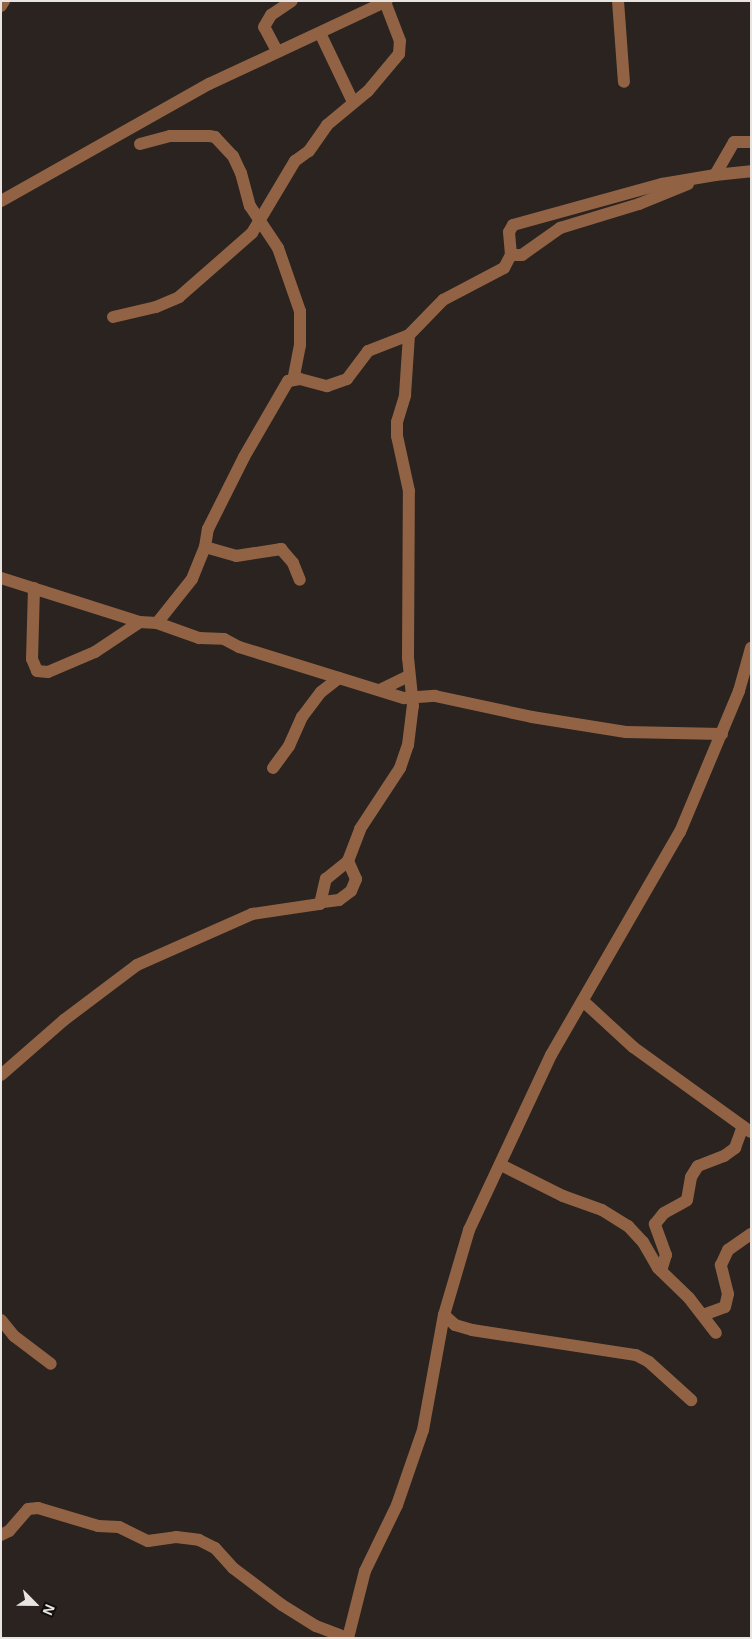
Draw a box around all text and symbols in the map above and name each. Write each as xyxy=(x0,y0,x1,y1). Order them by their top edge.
north arrow xyxy=(10,1579,60,1629)
text: N xyxy=(39,1602,58,1618)

